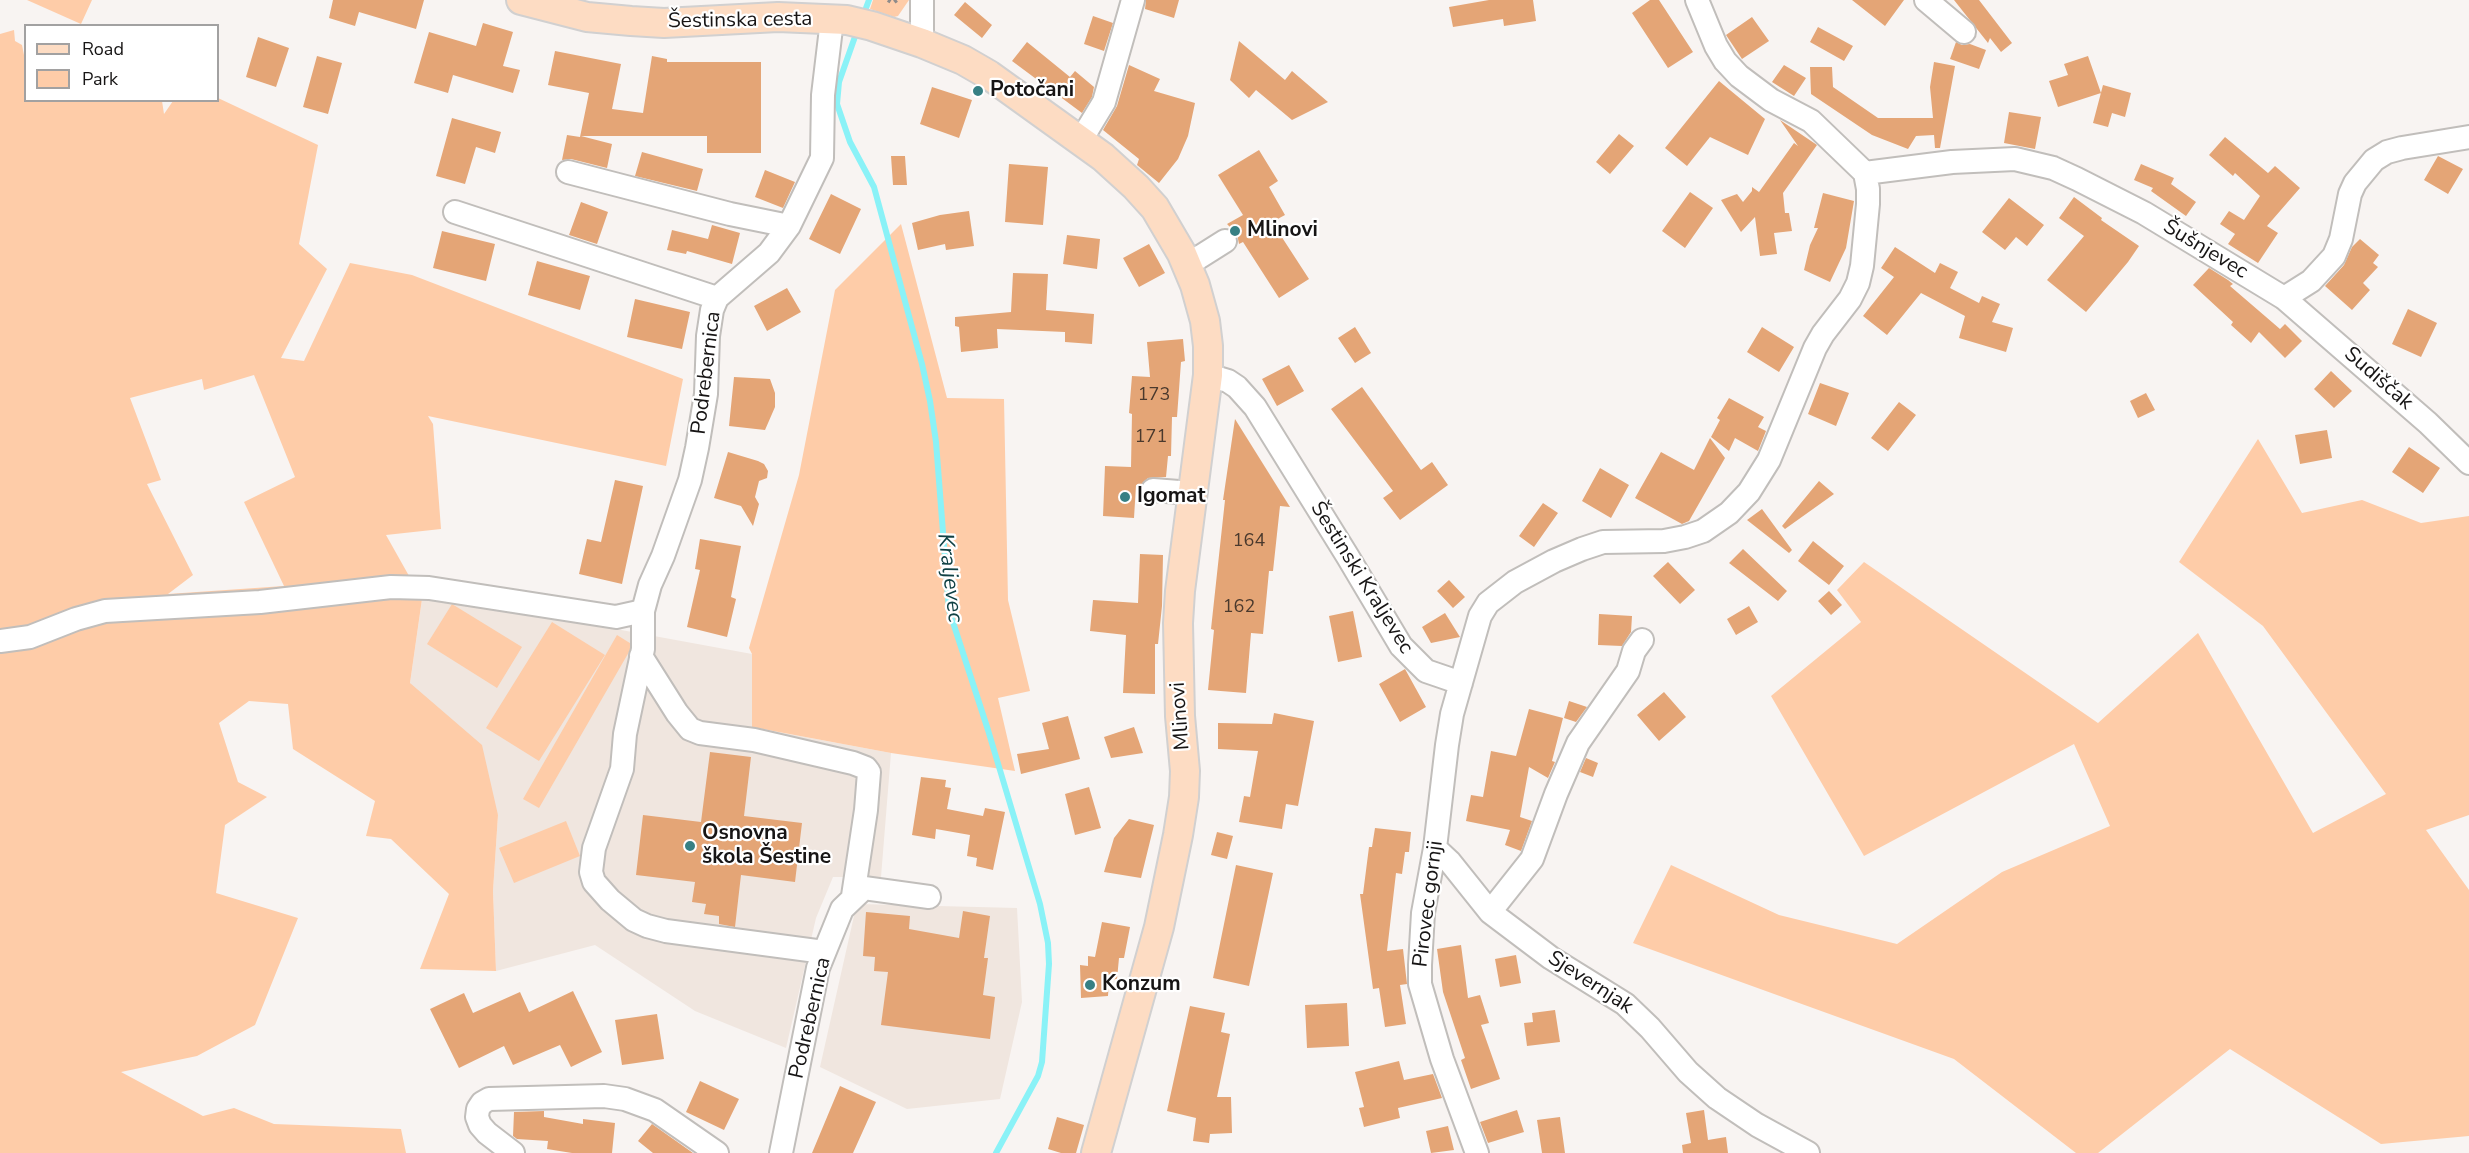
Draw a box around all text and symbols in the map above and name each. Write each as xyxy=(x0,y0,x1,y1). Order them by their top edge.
street label: Šestinska cesta xyxy=(668,7,812,35)
legend xyxy=(24,24,219,102)
text: Road xyxy=(82,37,124,61)
text: Park xyxy=(82,67,118,91)
place label: Potočani xyxy=(990,78,1074,104)
marker: Potočani xyxy=(971,84,985,98)
street label: Šušnjevec xyxy=(2158,215,2252,285)
place label: Mlinovi xyxy=(1247,218,1318,244)
marker: Mlinovi xyxy=(1228,224,1242,238)
street label: Podrebernica xyxy=(687,310,727,436)
street label: Sudiščak xyxy=(2338,342,2418,416)
house number: 173 xyxy=(1138,385,1170,407)
house number: 171 xyxy=(1135,427,1167,449)
place label: Igomat xyxy=(1137,484,1206,510)
marker: Igomat xyxy=(1118,490,1132,504)
street label: Šestinski Kraljevec xyxy=(1304,497,1418,659)
house number: 164 xyxy=(1233,531,1265,553)
water label: Kraljevec xyxy=(930,532,968,624)
house number: 162 xyxy=(1223,597,1255,619)
street label: Mlinovi xyxy=(1166,681,1196,751)
place label: Osnovna škola Šestine xyxy=(702,821,831,871)
marker: Osnovna škola Šestine xyxy=(683,839,697,853)
street label: Pirovec gornji xyxy=(1409,839,1449,969)
street label: Sjevernjak xyxy=(1543,946,1637,1020)
street label: Podrebernica xyxy=(785,955,837,1081)
place label: Konzum xyxy=(1102,972,1181,998)
marker: Konzum xyxy=(1083,978,1097,992)

